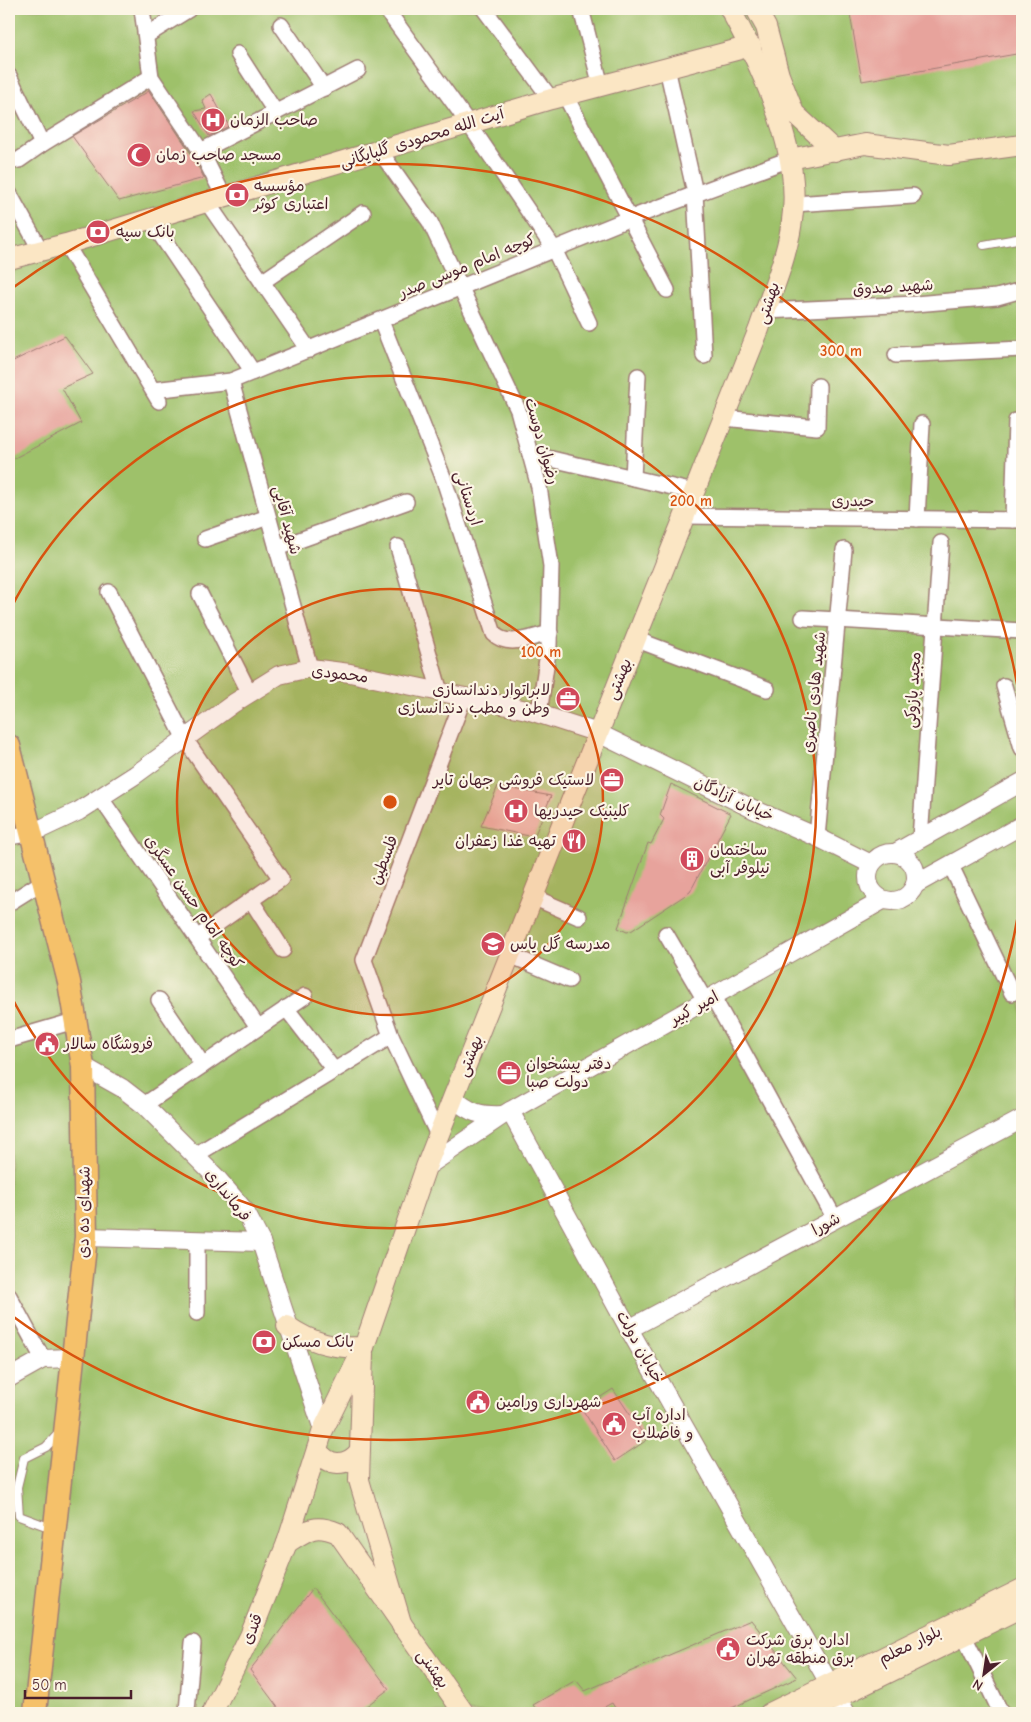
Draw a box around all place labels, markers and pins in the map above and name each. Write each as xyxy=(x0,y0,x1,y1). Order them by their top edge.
hospital icon: صاحب الزمان xyxy=(200,107,226,133)
place label: صاحب الزمان xyxy=(230,111,318,129)
mosque icon: مسجد صاحب زمان xyxy=(126,142,152,168)
place label: مسجد صاحب زمان xyxy=(156,146,281,164)
place label: مؤسسه اعتباری کوثر xyxy=(252,177,329,214)
bank icon: مؤسسه اعتباری کوثر xyxy=(224,182,250,208)
bank icon: بانک سپه xyxy=(85,219,111,245)
place label: بانک سپه xyxy=(116,223,175,242)
place label: لابراتوار دندانسازی وطن و مطب دندانسازی xyxy=(398,681,550,717)
office icon: لابراتوار دندانسازی وطن و مطب دندانسازی xyxy=(555,686,581,712)
office icon: لاستیک فروشی جهان تایر xyxy=(599,767,625,793)
place label: لاستیک فروشی جهان تایر xyxy=(431,771,594,790)
centre of rings xyxy=(381,793,399,811)
hospital icon: کلینیک حیدریها xyxy=(503,798,529,824)
place label: کلینیک حیدریها xyxy=(534,802,630,820)
restaurant icon: تهیه غذا زعفران xyxy=(561,828,587,854)
place label: تهیه غذا زعفران xyxy=(455,832,556,850)
place label: ساختمان نیلوفر آبی xyxy=(710,841,770,878)
building icon: ساختمان نیلوفر آبی xyxy=(679,846,705,872)
school or university icon: مدرسه گل یاس xyxy=(480,931,506,957)
place label: مدرسه گل یاس xyxy=(510,934,610,953)
public building icon: فروشگاه سالار xyxy=(34,1031,60,1057)
place label: فروشگاه سالار xyxy=(62,1034,153,1053)
place label: دفتر پیشخوان دولت صبا xyxy=(526,1055,611,1091)
office icon: دفتر پیشخوان دولت صبا xyxy=(496,1060,522,1086)
bank icon: بانک مسکن xyxy=(251,1329,277,1355)
place label: بانک مسکن xyxy=(282,1333,354,1351)
public building icon: شهرداری ورامین xyxy=(465,1389,491,1415)
place label: شهرداری ورامین xyxy=(496,1393,602,1412)
place label: اداره آب و فاضلاب xyxy=(632,1406,693,1442)
public building icon: اداره آب و فاضلاب xyxy=(601,1411,627,1437)
place label: اداره برق شرکت برق منطقه تهران xyxy=(746,1631,855,1667)
public building icon: اداره برق شرکت برق منطقه تهران xyxy=(715,1636,741,1662)

